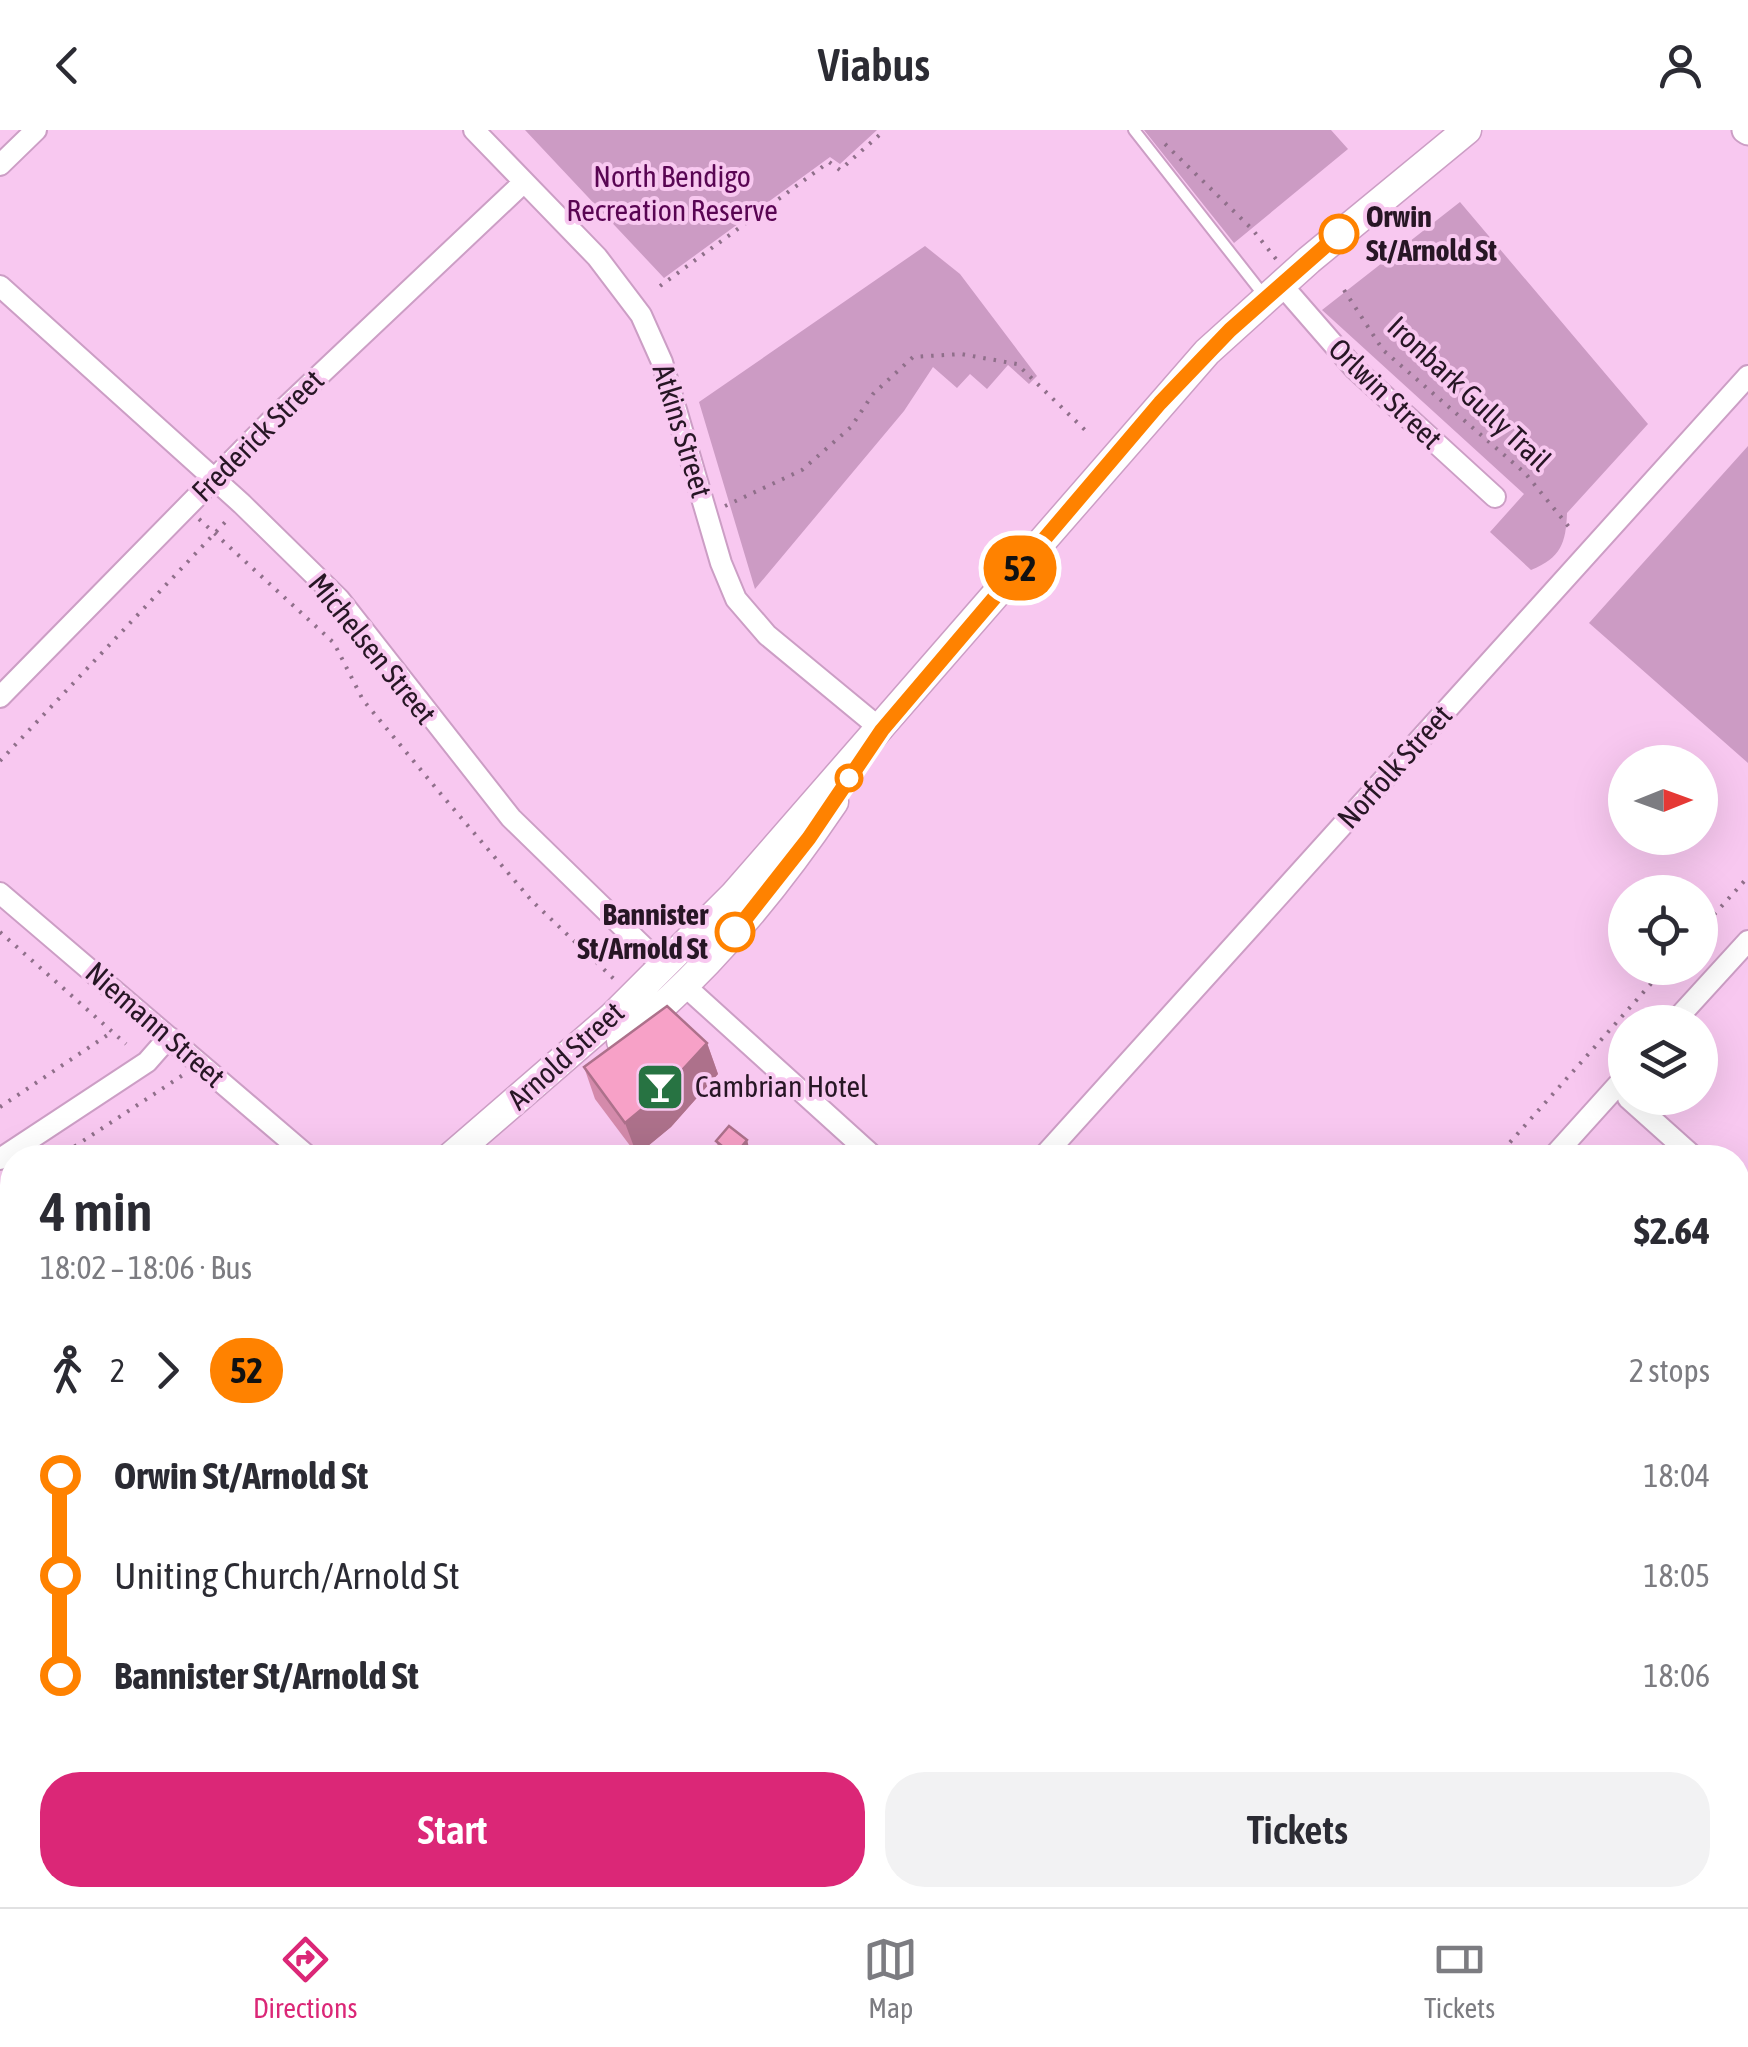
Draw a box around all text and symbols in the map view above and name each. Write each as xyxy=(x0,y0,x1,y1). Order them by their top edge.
icon: back xyxy=(40,38,95,93)
icon: person xyxy=(1653,38,1708,93)
text: Viabus xyxy=(818,39,930,91)
park label: North Bendigo Recreation Reserve xyxy=(566,159,778,227)
place label: Orwin St/Arnold St xyxy=(1366,199,1497,267)
marker: Orwin St/Arnold St xyxy=(1320,215,1358,253)
street label: Ironbark Gully Trail xyxy=(1381,309,1558,477)
street label: Orlwin Street xyxy=(1322,331,1449,455)
street label: Atkins Street xyxy=(647,360,719,501)
street label: Frederick Street xyxy=(185,363,330,508)
line badge: 52 xyxy=(975,536,1065,600)
text: 52 xyxy=(1004,548,1036,588)
street label: Michelsen Street xyxy=(302,567,444,730)
street label: Norfolk Street xyxy=(1330,698,1458,835)
north arrow xyxy=(1608,745,1718,855)
map controls xyxy=(1608,745,1718,1115)
unlabelled marker xyxy=(836,765,862,791)
button: locate xyxy=(1608,875,1718,985)
place label: Bannister St/Arnold St xyxy=(577,897,709,965)
marker: Bannister St/Arnold St xyxy=(716,913,754,951)
street label: Niemann Street xyxy=(79,955,232,1094)
street label: Arnold Street xyxy=(500,994,630,1116)
button: layers xyxy=(1608,1005,1718,1115)
bar icon: Cambrian Hotel xyxy=(634,1061,686,1113)
place label: Cambrian Hotel xyxy=(695,1069,868,1103)
text: 4 min xyxy=(40,1180,152,1243)
text: $2.64 xyxy=(1634,1209,1710,1252)
text: 18:02 – 18:06 · Bus xyxy=(40,1249,252,1286)
icon: walk xyxy=(40,1343,95,1398)
icon: forward xyxy=(140,1343,195,1398)
text: 52 xyxy=(230,1350,263,1390)
text: 2 xyxy=(110,1352,125,1389)
text: 2 stops xyxy=(1629,1352,1710,1389)
text: Orwin St/Arnold St xyxy=(114,1454,368,1497)
text: 18:04 xyxy=(1644,1457,1710,1494)
text: Uniting Church/Arnold St xyxy=(114,1554,460,1597)
text: 18:05 xyxy=(1644,1557,1710,1594)
text: Bannister St/Arnold St xyxy=(114,1654,419,1697)
text: 18:06 xyxy=(1644,1657,1710,1694)
button: Start xyxy=(40,1772,865,1887)
button: Tickets xyxy=(885,1772,1710,1887)
tab: Directions xyxy=(253,1932,357,2024)
tab: Map xyxy=(863,1932,918,2024)
tab: Tickets xyxy=(1424,1932,1495,2024)

